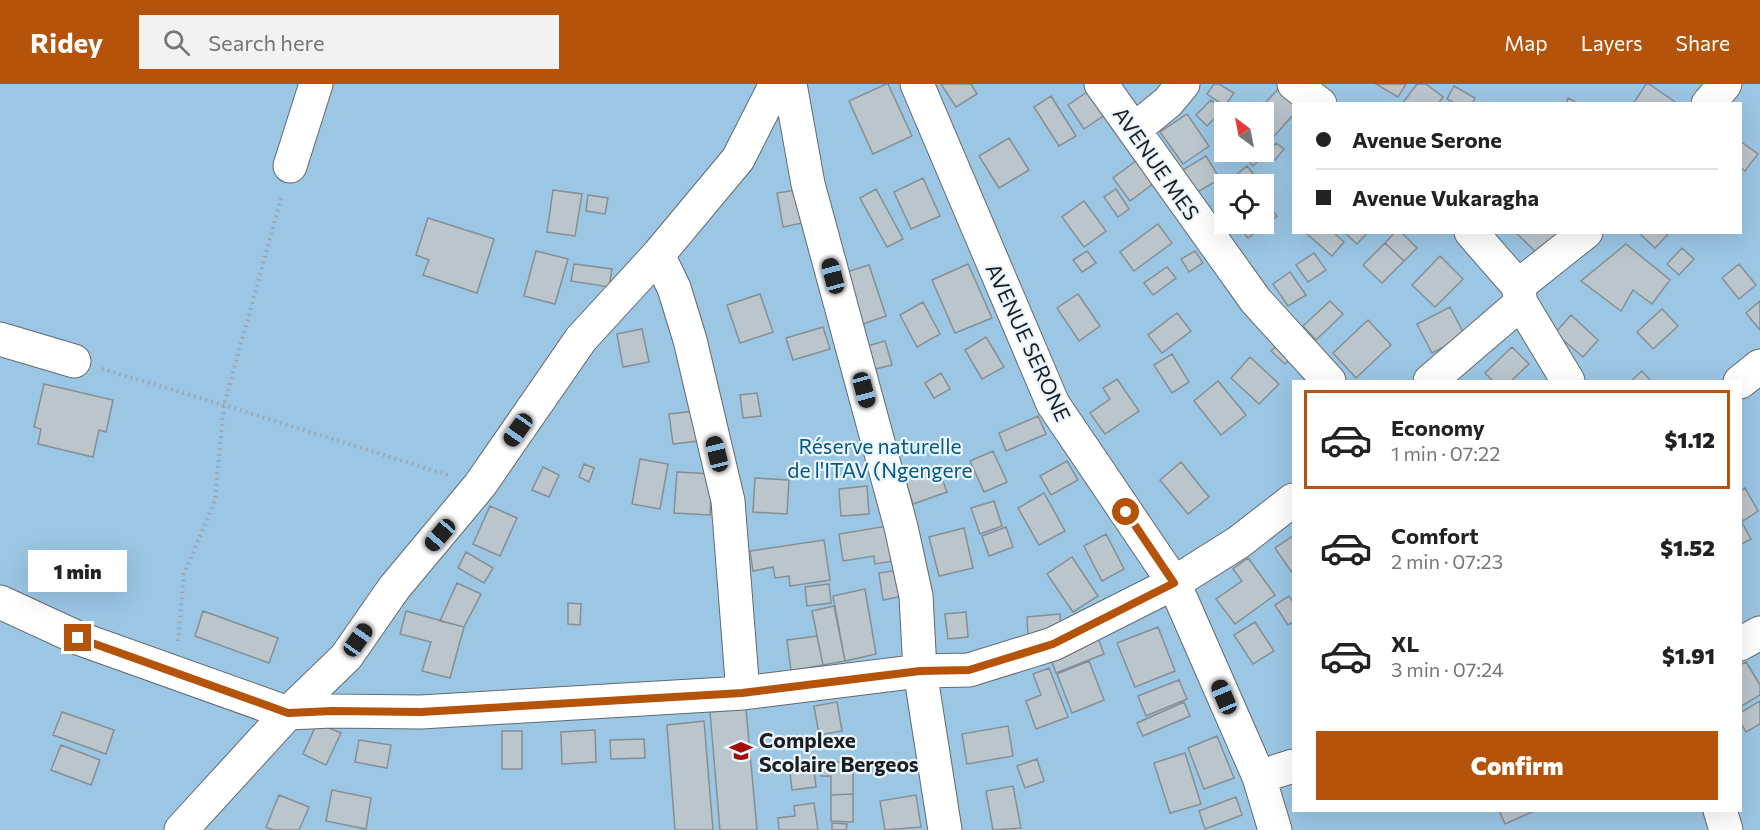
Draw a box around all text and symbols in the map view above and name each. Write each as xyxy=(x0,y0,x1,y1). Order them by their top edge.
search box xyxy=(139,15,559,69)
text: Ridey xyxy=(30,25,103,59)
icon: search xyxy=(160,26,193,59)
text: Search here xyxy=(208,29,325,56)
text: Map xyxy=(1504,30,1548,55)
text: Layers xyxy=(1581,30,1643,55)
text: Share xyxy=(1676,30,1730,55)
street label: AVENUE MES xyxy=(1109,102,1205,224)
north arrow xyxy=(1214,102,1274,162)
map controls xyxy=(1214,102,1274,234)
text: Avenue Serone xyxy=(1352,126,1502,153)
button: locate xyxy=(1214,174,1274,234)
text: Avenue Vukaragha xyxy=(1352,184,1539,211)
car xyxy=(820,256,846,296)
street label: AVENUE SERONE xyxy=(981,259,1077,425)
car xyxy=(851,370,877,410)
car xyxy=(500,410,536,450)
icon: car xyxy=(1319,413,1373,467)
text: Economy xyxy=(1391,414,1485,441)
text: $1.12 xyxy=(1664,426,1715,453)
park label: Réserve naturelle de l'ITAV (Ngengere xyxy=(787,433,973,482)
car xyxy=(704,434,730,474)
text: 1 min · 07:22 xyxy=(1391,441,1500,465)
route start xyxy=(1112,498,1139,525)
car xyxy=(421,516,459,554)
icon: car xyxy=(1319,521,1373,575)
text: Comfort xyxy=(1391,522,1479,549)
text: $1.52 xyxy=(1660,534,1715,561)
text: 2 min · 07:23 xyxy=(1391,549,1503,573)
callout: 1 min xyxy=(28,551,128,593)
text: 1 min xyxy=(53,559,102,583)
car xyxy=(340,620,376,660)
route end xyxy=(64,624,91,651)
icon: car xyxy=(1319,629,1373,683)
text: XL xyxy=(1391,630,1419,657)
text: $1.91 xyxy=(1662,642,1715,669)
text: 3 min · 07:24 xyxy=(1391,657,1504,681)
car xyxy=(1209,677,1239,717)
place label: Complexe Scolaire Bergeos xyxy=(759,727,919,776)
button: Confirm xyxy=(1316,731,1718,800)
school or university icon: Complexe Scolaire Bergeos xyxy=(728,738,754,764)

